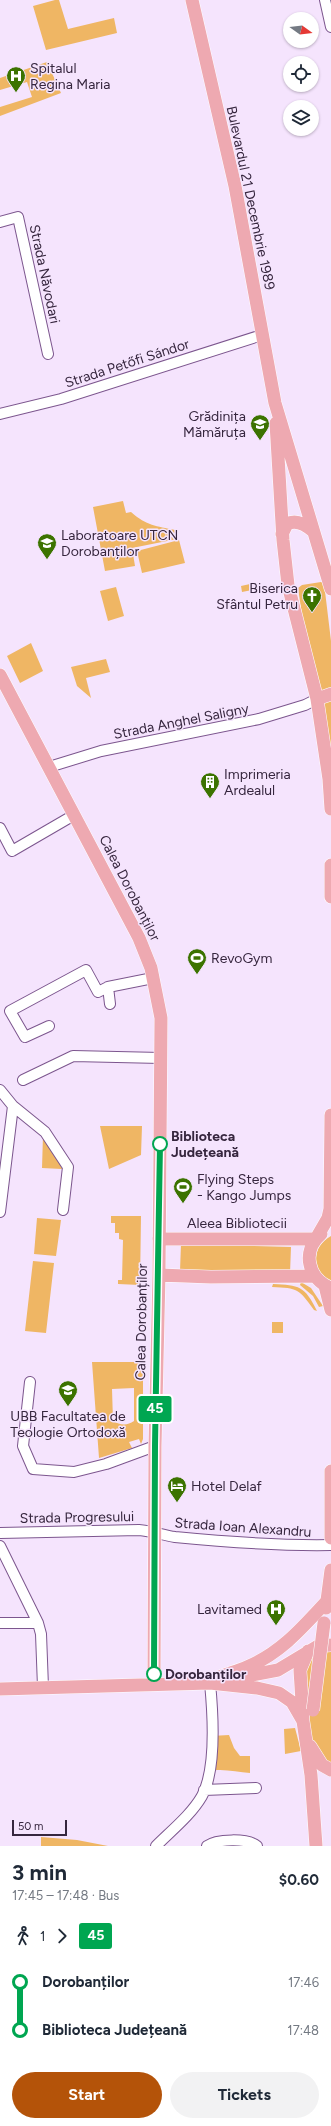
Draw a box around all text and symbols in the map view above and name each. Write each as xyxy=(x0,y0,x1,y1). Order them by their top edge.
north arrow xyxy=(283,12,319,48)
map controls xyxy=(283,12,319,136)
button: locate xyxy=(283,56,319,92)
place label: Spitalul Regina Maria xyxy=(30,60,110,93)
hospital icon: Spitalul Regina Maria xyxy=(5,65,27,93)
button: layers xyxy=(283,100,319,136)
street label: Bulevardul 21 Decembrie 1989 xyxy=(223,105,278,292)
street label: Strada Năvodari xyxy=(26,223,63,325)
street label: Strada Petőfi Sándor xyxy=(63,335,192,392)
place label: Grădinița Mămăruța xyxy=(183,408,246,441)
school or university icon: Grădinița Mămăruța xyxy=(249,413,271,441)
place label: Laboratoare UTCN Dorobanților xyxy=(61,527,178,560)
school or university icon: Laboratoare UTCN Dorobanților xyxy=(36,532,58,560)
place label: Biserica Sfântul Petru xyxy=(216,580,298,613)
church icon: Biserica Sfântul Petru xyxy=(301,585,323,613)
street label: Strada Anghel Saligny xyxy=(112,700,251,743)
place label: Imprimeria Ardealul xyxy=(224,766,291,799)
building icon: Imprimeria Ardealul xyxy=(199,771,221,799)
street label: Calea Dorobanților xyxy=(95,832,164,944)
sports icon: RevoGym xyxy=(186,947,208,975)
place label: RevoGym xyxy=(211,950,272,967)
place label: Biblioteca Județeană xyxy=(171,1128,239,1161)
marker: Biblioteca Județeană xyxy=(152,1136,168,1152)
place label: Flying Steps - Kango Jumps xyxy=(197,1171,291,1204)
sports icon: Flying Steps - Kango Jumps xyxy=(172,1176,194,1204)
street label: Aleea Bibliotecii xyxy=(187,1215,287,1232)
street label: Calea Dorobanților xyxy=(132,1263,151,1381)
school or university icon: UBB Facultatea de Teologie Ortodoxă xyxy=(57,1379,79,1407)
line badge: 45 xyxy=(137,1396,173,1422)
text: 45 xyxy=(147,1400,164,1417)
place label: UBB Facultatea de Teologie Ortodoxă xyxy=(10,1408,126,1441)
hotel icon: Hotel Delaf xyxy=(166,1475,188,1503)
place label: Hotel Delaf xyxy=(191,1478,263,1495)
street label: Strada Progresului xyxy=(20,1508,134,1527)
street label: Strada Ioan Alexandru xyxy=(174,1514,312,1541)
hospital icon: Lavitamed xyxy=(265,1598,287,1626)
place label: Lavitamed xyxy=(197,1601,262,1618)
marker: Dorobanților xyxy=(146,1666,162,1682)
place label: Dorobanților xyxy=(165,1666,247,1683)
scale bar xyxy=(12,1818,67,1837)
text: 50 m xyxy=(18,1820,43,1833)
text: 3 min xyxy=(12,1859,67,1886)
text: $0.60 xyxy=(279,1871,319,1889)
text: 17:45 – 17:48 · Bus xyxy=(12,1888,119,1903)
icon: walk xyxy=(12,1925,34,1947)
icon: forward xyxy=(51,1925,73,1947)
text: 45 xyxy=(87,1927,104,1944)
text: 1 xyxy=(40,1929,45,1944)
text: Dorobanților xyxy=(42,1973,129,1991)
text: 17:46 xyxy=(288,1975,319,1990)
text: Biblioteca Județeană xyxy=(42,2021,187,2039)
text: 17:48 xyxy=(287,2023,319,2038)
button: Start xyxy=(12,2072,162,2118)
button: Tickets xyxy=(170,2072,319,2118)

